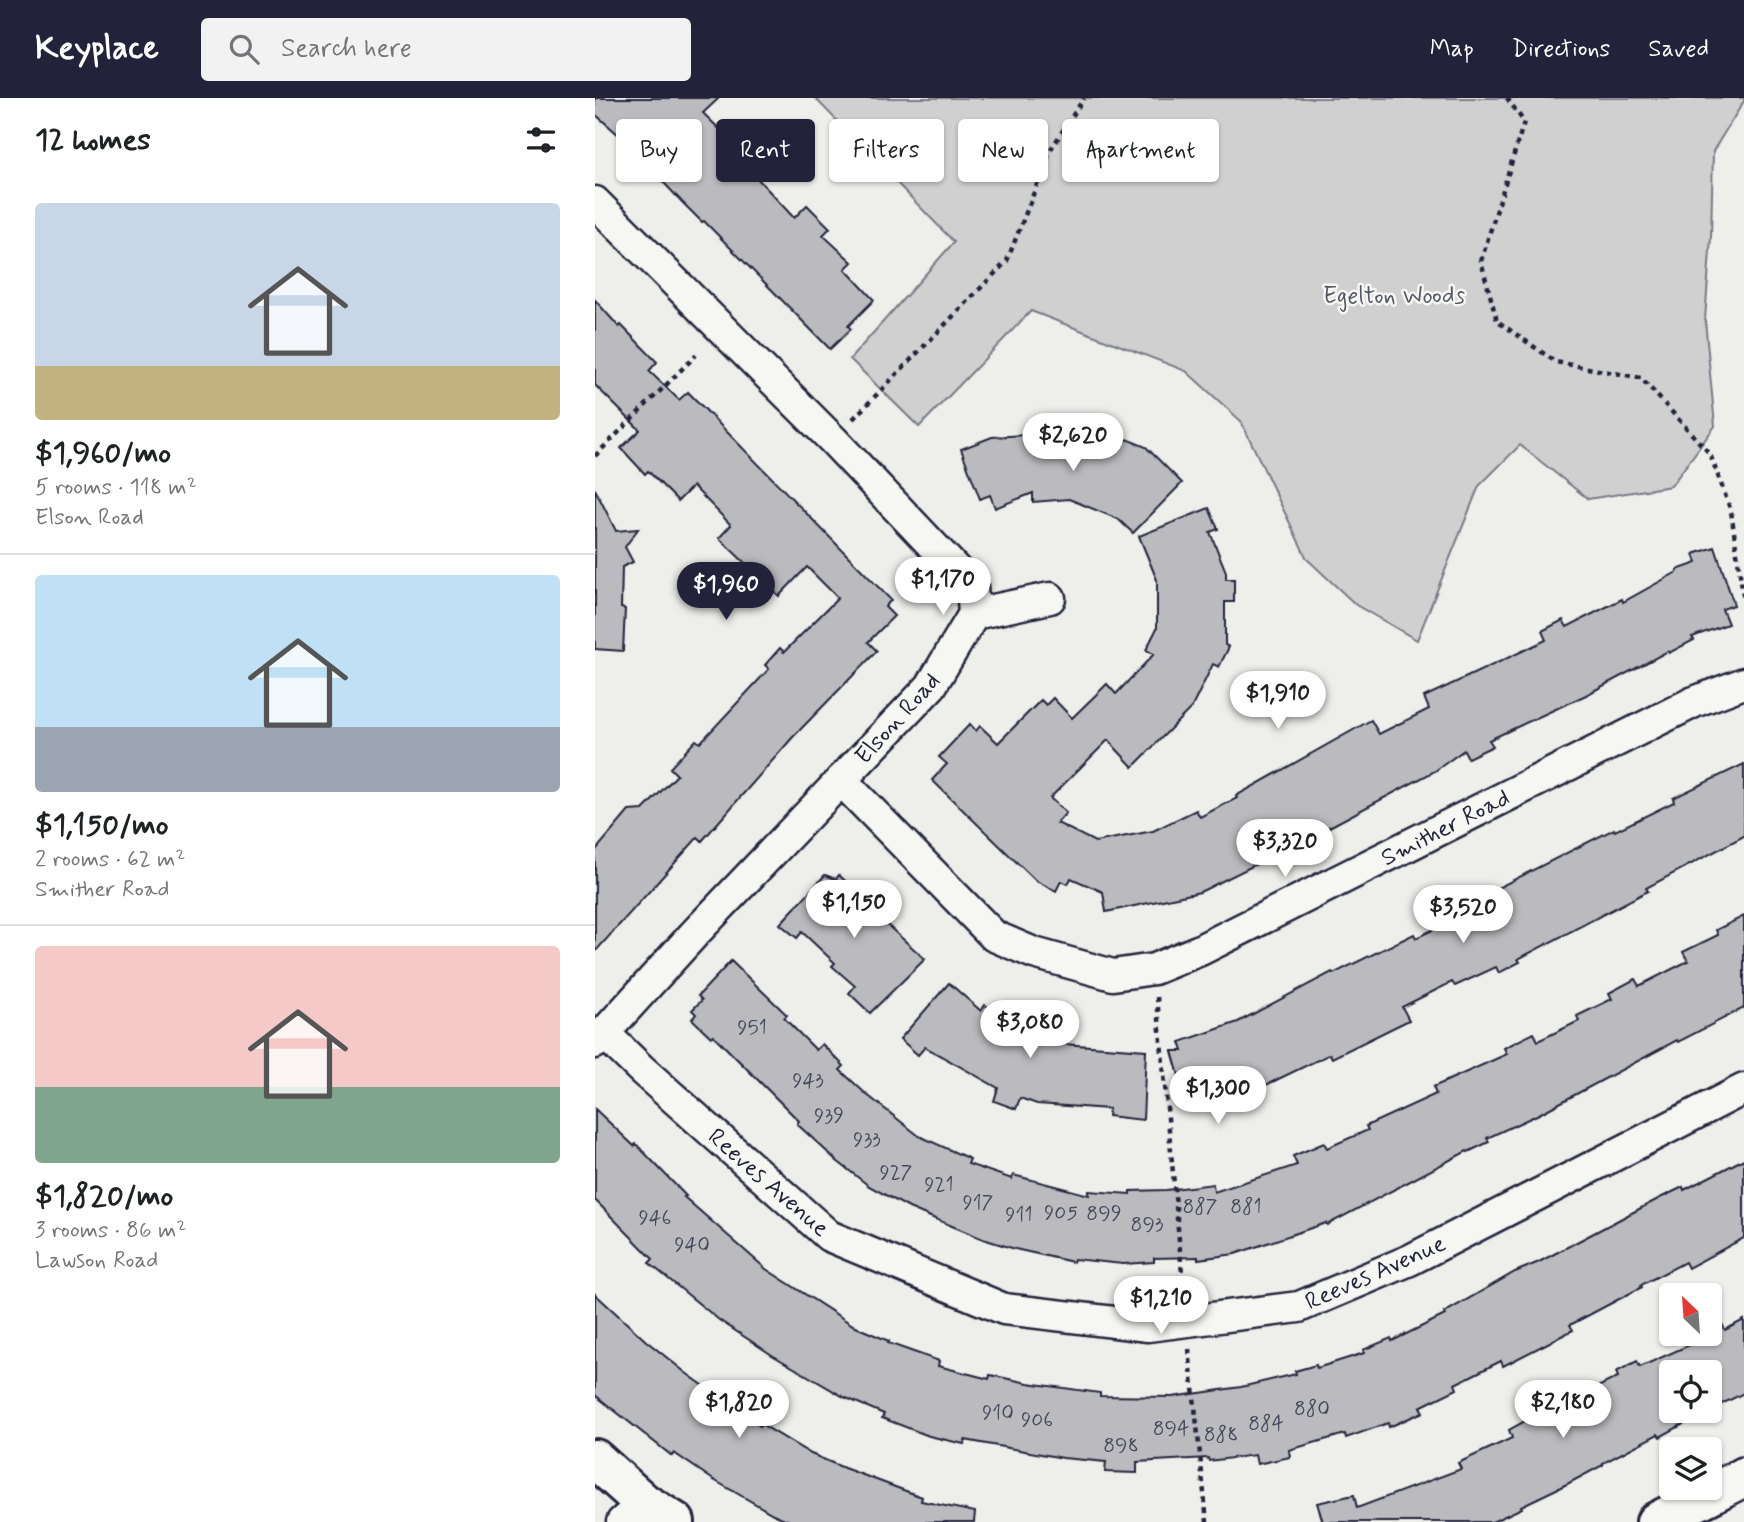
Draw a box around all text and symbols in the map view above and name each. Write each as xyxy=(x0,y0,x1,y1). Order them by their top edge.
search box xyxy=(201,18,691,81)
text: Keyplace xyxy=(35,27,159,71)
icon: search xyxy=(225,30,263,68)
text: Search here xyxy=(281,32,412,66)
text: Map xyxy=(1430,34,1474,65)
text: Directions xyxy=(1512,34,1610,65)
text: Saved xyxy=(1648,34,1709,65)
chip: Buy xyxy=(616,119,702,182)
chip: Rent xyxy=(716,119,815,182)
chip: Filters xyxy=(829,119,944,182)
chip: New xyxy=(958,119,1048,182)
chip: Apartment xyxy=(1062,119,1219,182)
text: 12 homes xyxy=(35,121,151,160)
icon: filters xyxy=(522,121,560,159)
icon: home xyxy=(235,248,361,374)
park label: Egelton Woods xyxy=(1323,281,1465,312)
pin: $2,620 xyxy=(1016,414,1130,473)
text: $2,620 xyxy=(1038,421,1108,451)
text: $1,960/mo xyxy=(35,434,171,473)
text: 5 rooms · 118 m² xyxy=(35,473,197,503)
text: Elson Road xyxy=(35,503,144,533)
pin: $1,170 xyxy=(886,558,1000,617)
pin: $1,960 xyxy=(669,562,783,622)
text: $1,170 xyxy=(911,565,975,595)
text: $1,960 xyxy=(693,570,759,600)
icon: home xyxy=(235,620,361,746)
street label: Elson Road xyxy=(849,666,948,772)
pin: $1,910 xyxy=(1221,672,1335,731)
text: $1,910 xyxy=(1246,679,1310,709)
street label: Smither Road xyxy=(1376,783,1515,874)
text: $1,150/mo xyxy=(35,806,169,845)
pin: $3,320 xyxy=(1228,820,1342,879)
text: $3,320 xyxy=(1252,827,1318,857)
text: 2 rooms · 62 m² xyxy=(35,845,186,875)
text: Smither Road xyxy=(35,875,170,905)
pin: $1,150 xyxy=(797,880,911,940)
pin: $3,520 xyxy=(1406,886,1520,945)
text: $1,150 xyxy=(822,888,886,918)
text: $3,520 xyxy=(1429,893,1497,923)
icon: home xyxy=(235,991,361,1117)
pin: $3,080 xyxy=(973,1000,1087,1060)
text: $3,080 xyxy=(996,1008,1064,1038)
house number: 951 xyxy=(737,1014,767,1042)
pin: $1,300 xyxy=(1161,1066,1275,1126)
house number: 943 xyxy=(792,1067,824,1095)
text: $1,300 xyxy=(1185,1074,1251,1104)
house number: 939 xyxy=(814,1102,844,1130)
street label: Reeves Avenue xyxy=(701,1122,835,1244)
house number: 933 xyxy=(853,1126,881,1154)
house number: 927 xyxy=(879,1159,913,1187)
house number: 921 xyxy=(924,1171,954,1199)
text: $1,820/mo xyxy=(35,1177,173,1216)
house number: 917 xyxy=(962,1189,994,1217)
house number: 887 xyxy=(1182,1193,1218,1221)
house number: 881 xyxy=(1230,1193,1262,1221)
house number: 905 xyxy=(1044,1199,1078,1227)
house number: 899 xyxy=(1086,1200,1122,1228)
house number: 911 xyxy=(1005,1201,1033,1229)
house number: 946 xyxy=(639,1204,671,1232)
house number: 893 xyxy=(1131,1211,1164,1239)
text: 3 rooms · 86 m² xyxy=(35,1216,186,1246)
street label: Reeves Avenue xyxy=(1300,1228,1451,1318)
house number: 940 xyxy=(674,1231,710,1259)
text: Lawson Road xyxy=(35,1246,158,1276)
pin: $1,210 xyxy=(1104,1276,1218,1336)
north arrow xyxy=(1659,1283,1722,1346)
map controls xyxy=(1659,1283,1722,1500)
text: $1,210 xyxy=(1130,1284,1192,1314)
button: locate xyxy=(1659,1360,1722,1423)
pin: $1,820 xyxy=(682,1380,796,1440)
pin: $2,180 xyxy=(1506,1380,1620,1440)
text: $1,820 xyxy=(705,1388,773,1418)
text: $2,180 xyxy=(1531,1388,1595,1418)
house number: 880 xyxy=(1294,1395,1330,1423)
house number: 910 xyxy=(982,1399,1014,1427)
house number: 906 xyxy=(1021,1406,1053,1434)
house number: 884 xyxy=(1248,1410,1284,1438)
house number: 894 xyxy=(1153,1415,1189,1443)
house number: 888 xyxy=(1204,1421,1238,1449)
house number: 898 xyxy=(1103,1432,1139,1460)
button: layers xyxy=(1659,1437,1722,1500)

